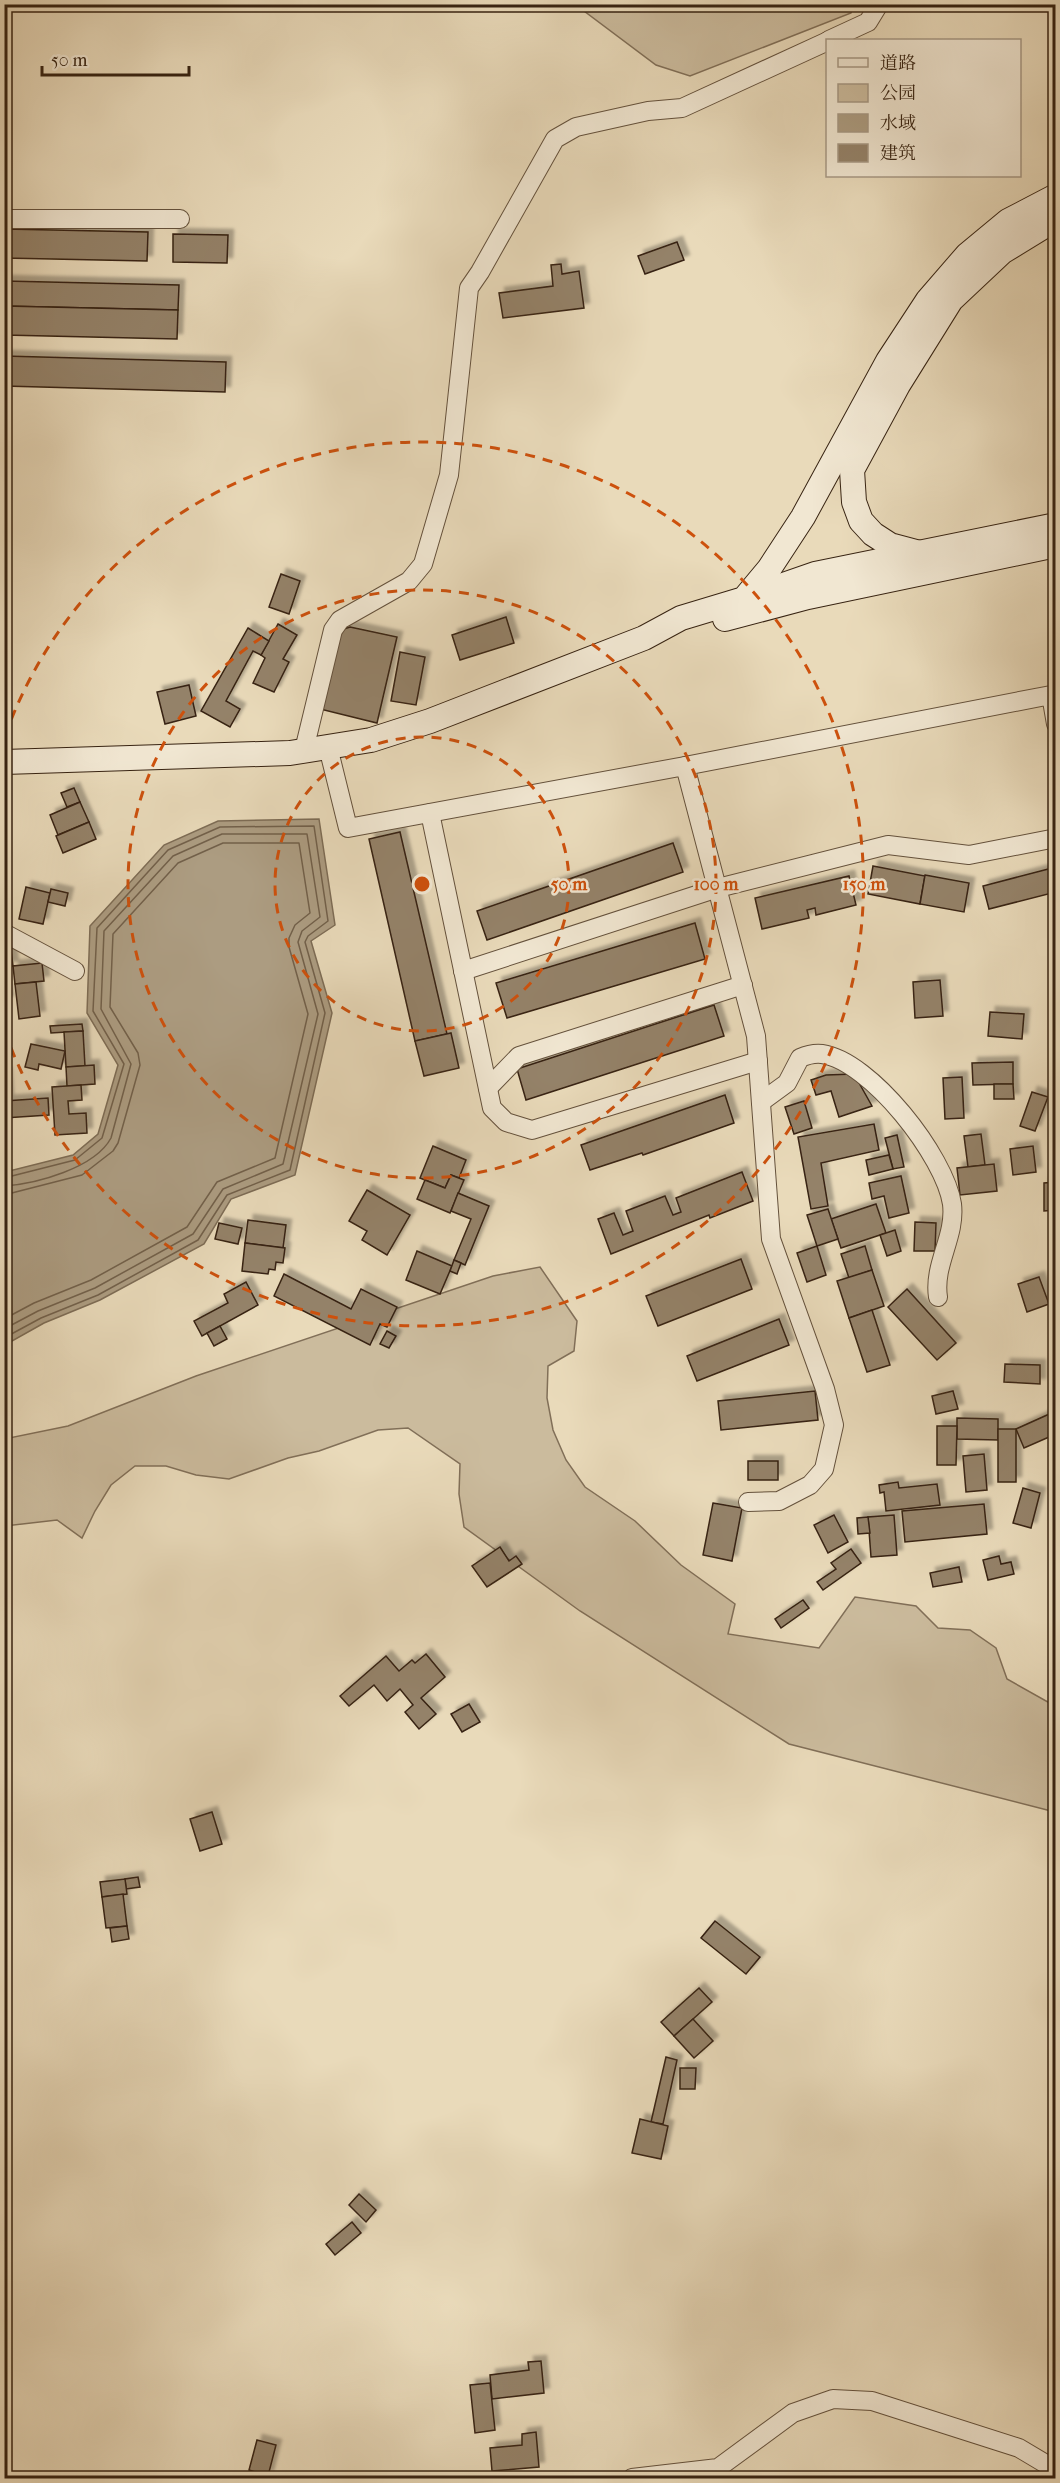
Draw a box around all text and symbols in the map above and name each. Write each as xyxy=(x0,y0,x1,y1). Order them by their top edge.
scale bar xyxy=(42,39,189,77)
legend xyxy=(826,39,1021,177)
text: 50 m xyxy=(51,50,88,71)
text: 道路 xyxy=(880,53,916,74)
text: 公园 xyxy=(880,83,916,104)
text: 水域 xyxy=(880,113,916,134)
text: 建筑 xyxy=(880,143,916,164)
centre of rings xyxy=(412,874,432,894)
text: 50 m xyxy=(551,874,588,895)
text: 100 m xyxy=(693,874,740,895)
text: 150 m xyxy=(843,874,886,895)

